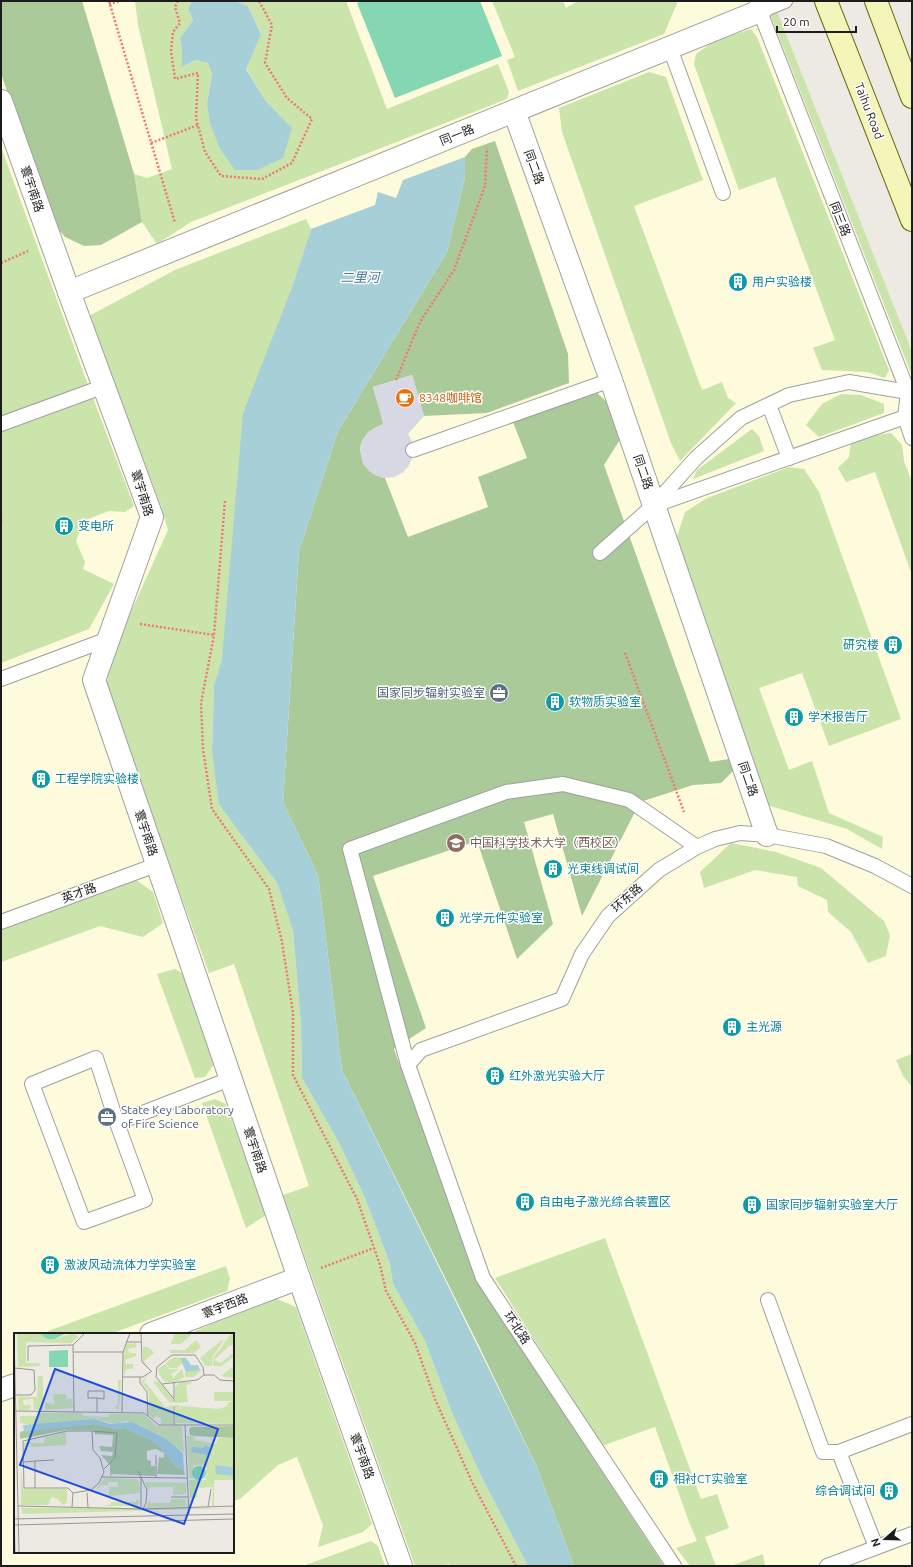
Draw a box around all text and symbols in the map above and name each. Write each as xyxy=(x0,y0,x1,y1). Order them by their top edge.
scale bar xyxy=(777,8,856,34)
text: 20 m xyxy=(783,15,810,28)
street label: Taihu Road xyxy=(853,81,886,141)
street label: 同一路 xyxy=(438,122,476,147)
street label: 同二路 xyxy=(522,148,547,186)
street label: 寰宇南路 xyxy=(19,164,46,214)
street label: 同三路 xyxy=(828,200,853,238)
water label: 二里河 xyxy=(340,270,382,284)
building icon: 用户实验楼 xyxy=(727,271,749,293)
place label: 用户实验楼 xyxy=(752,275,812,288)
cafe icon: 8348咖啡馆 xyxy=(394,387,416,409)
place label: 8348咖啡馆 xyxy=(419,391,482,404)
street label: 同二路 xyxy=(631,453,655,491)
street label: 寰宇南路 xyxy=(129,468,156,518)
building icon: 变电所 xyxy=(53,515,75,537)
place label: 变电所 xyxy=(78,519,114,532)
building icon: 研究楼 xyxy=(882,634,904,656)
place label: 研究楼 xyxy=(843,638,879,651)
office icon: 国家同步辐射实验室 xyxy=(488,682,510,704)
place label: 国家同步辐射实验室 xyxy=(377,686,485,699)
building icon: 软物质实验室 xyxy=(544,691,566,713)
place label: 软物质实验室 xyxy=(569,695,641,708)
building icon: 学术报告厅 xyxy=(783,706,805,728)
place label: 学术报告厅 xyxy=(808,710,868,723)
street label: 同二路 xyxy=(736,760,760,798)
building icon: 工程学院实验楼 xyxy=(30,768,52,790)
place label: 工程学院实验楼 xyxy=(55,772,139,785)
street label: 寰宇南路 xyxy=(133,808,160,858)
school or university icon: 中国科学技术大学（西校区） xyxy=(445,832,467,854)
place label: 中国科学技术大学（西校区） xyxy=(470,836,626,849)
building icon: 光束线调试间 xyxy=(542,858,564,880)
place label: 光束线调试间 xyxy=(567,862,639,875)
street label: 英才路 xyxy=(60,880,98,905)
street label: 环东路 xyxy=(609,881,644,915)
building icon: 光学元件实验室 xyxy=(434,907,456,929)
place label: 光学元件实验室 xyxy=(459,911,543,924)
building icon: 主光源 xyxy=(721,1016,743,1038)
place label: 主光源 xyxy=(746,1020,782,1033)
building icon: 红外激光实验大厅 xyxy=(484,1065,506,1087)
place label: 红外激光实验大厅 xyxy=(509,1069,605,1082)
place label: State Key Laboratory of Fire Science xyxy=(121,1103,234,1130)
office icon: State Key Laboratory of Fire Science xyxy=(96,1106,118,1128)
street label: 寰宇南路 xyxy=(242,1125,269,1175)
building icon: 自由电子激光综合装置区 xyxy=(514,1191,536,1213)
building icon: 国家同步辐射实验室大厅 xyxy=(741,1194,763,1216)
place label: 自由电子激光综合装置区 xyxy=(539,1195,671,1208)
place label: 国家同步辐射实验室大厅 xyxy=(766,1198,898,1211)
building icon: 激波风动流体力学实验室 xyxy=(39,1254,61,1276)
place label: 激波风动流体力学实验室 xyxy=(64,1258,196,1271)
street label: 寰宇西路 xyxy=(200,1291,250,1320)
street label: 环北路 xyxy=(502,1309,533,1346)
inset map xyxy=(14,1333,234,1553)
street label: 寰宇南路 xyxy=(348,1431,377,1481)
building icon: 相衬CT实验室 xyxy=(648,1468,670,1490)
place label: 相衬CT实验室 xyxy=(673,1472,747,1485)
building icon: 综合调试间 xyxy=(878,1480,900,1502)
place label: 综合调试间 xyxy=(815,1484,875,1497)
north arrow xyxy=(865,1519,905,1559)
text: N xyxy=(869,1537,883,1548)

